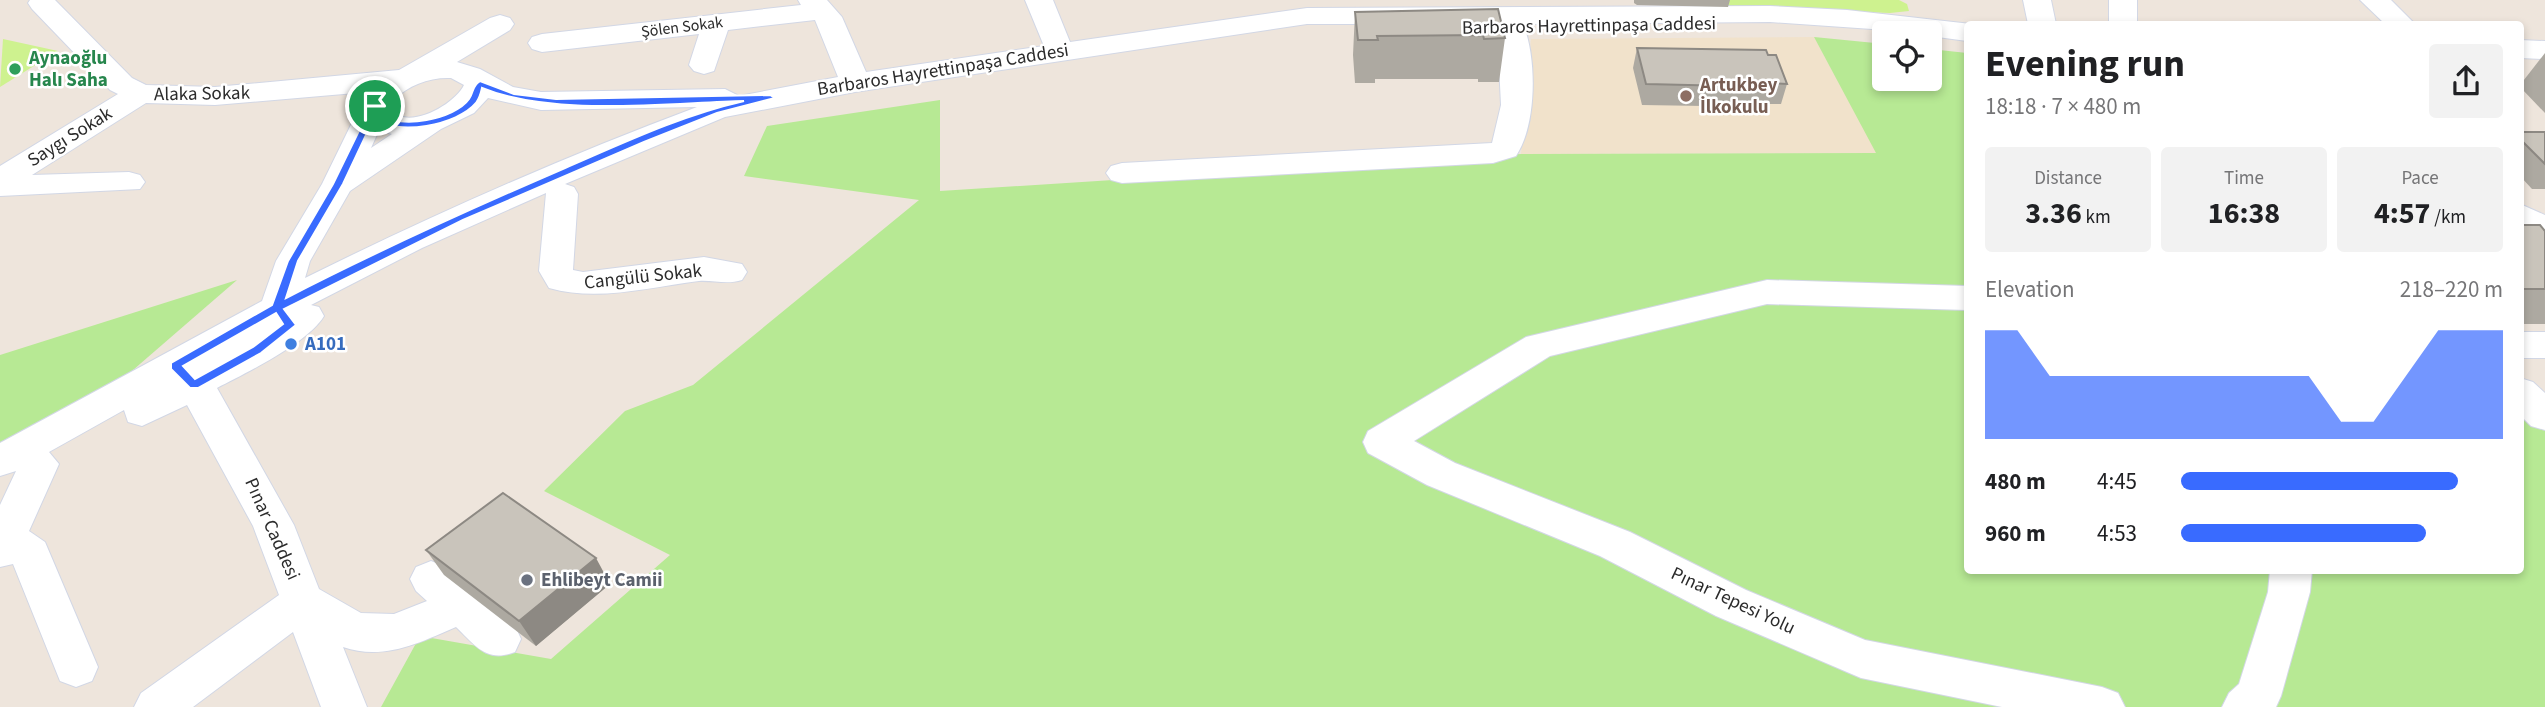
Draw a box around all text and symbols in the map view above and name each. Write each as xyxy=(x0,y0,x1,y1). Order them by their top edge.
street label: Barbaros Hayrettinpaşa Caddesi xyxy=(1462,10,1716,42)
street label: Şölen Sokak xyxy=(640,11,724,43)
map controls xyxy=(1872,21,1942,91)
button: locate xyxy=(1872,21,1942,91)
street label: Barbaros Hayrettinpaşa Caddesi xyxy=(815,37,1071,103)
text: Evening run xyxy=(1985,37,2185,91)
button: share xyxy=(2429,44,2503,118)
place label: Aynaoğlu Halı Saha xyxy=(28,45,108,94)
marker: Aynaoğlu Halı Saha xyxy=(7,61,23,77)
place label: Artukbey İlkokulu xyxy=(1699,72,1778,121)
pin xyxy=(345,76,405,136)
street label: Alaka Sokak xyxy=(154,80,251,108)
icon: arrive xyxy=(356,87,394,125)
marker: Artukbey İlkokulu xyxy=(1678,88,1694,104)
text: 18:18 · 7 × 480 m xyxy=(1985,90,2141,123)
street label: Saygı Sokak xyxy=(22,100,118,174)
text: Distance xyxy=(2034,165,2102,192)
text: Time xyxy=(2224,165,2264,192)
text: Pace xyxy=(2401,165,2439,192)
text: 3.36 xyxy=(2025,192,2082,235)
text: 16:38 xyxy=(2208,192,2280,235)
text: 4:57 xyxy=(2374,192,2430,235)
text: km xyxy=(2082,204,2111,231)
text: /km xyxy=(2430,204,2466,231)
street label: Cangülü Sokak xyxy=(583,257,704,297)
text: Elevation xyxy=(1985,273,2075,306)
text: 218–220 m xyxy=(2400,273,2503,306)
place label: A101 xyxy=(304,331,346,358)
marker: A101 xyxy=(283,336,299,352)
text: 480 m xyxy=(1985,465,2046,498)
text: 4:45 xyxy=(2097,465,2137,498)
street label: Pınar Caddesi xyxy=(237,474,307,584)
text: 960 m xyxy=(1985,517,2046,550)
text: 4:53 xyxy=(2097,517,2137,550)
street label: Pınar Tepesi Yolu xyxy=(1666,560,1800,642)
place label: Ehlibeyt Camii xyxy=(541,567,662,594)
marker: Ehlibeyt Camii xyxy=(519,572,535,588)

